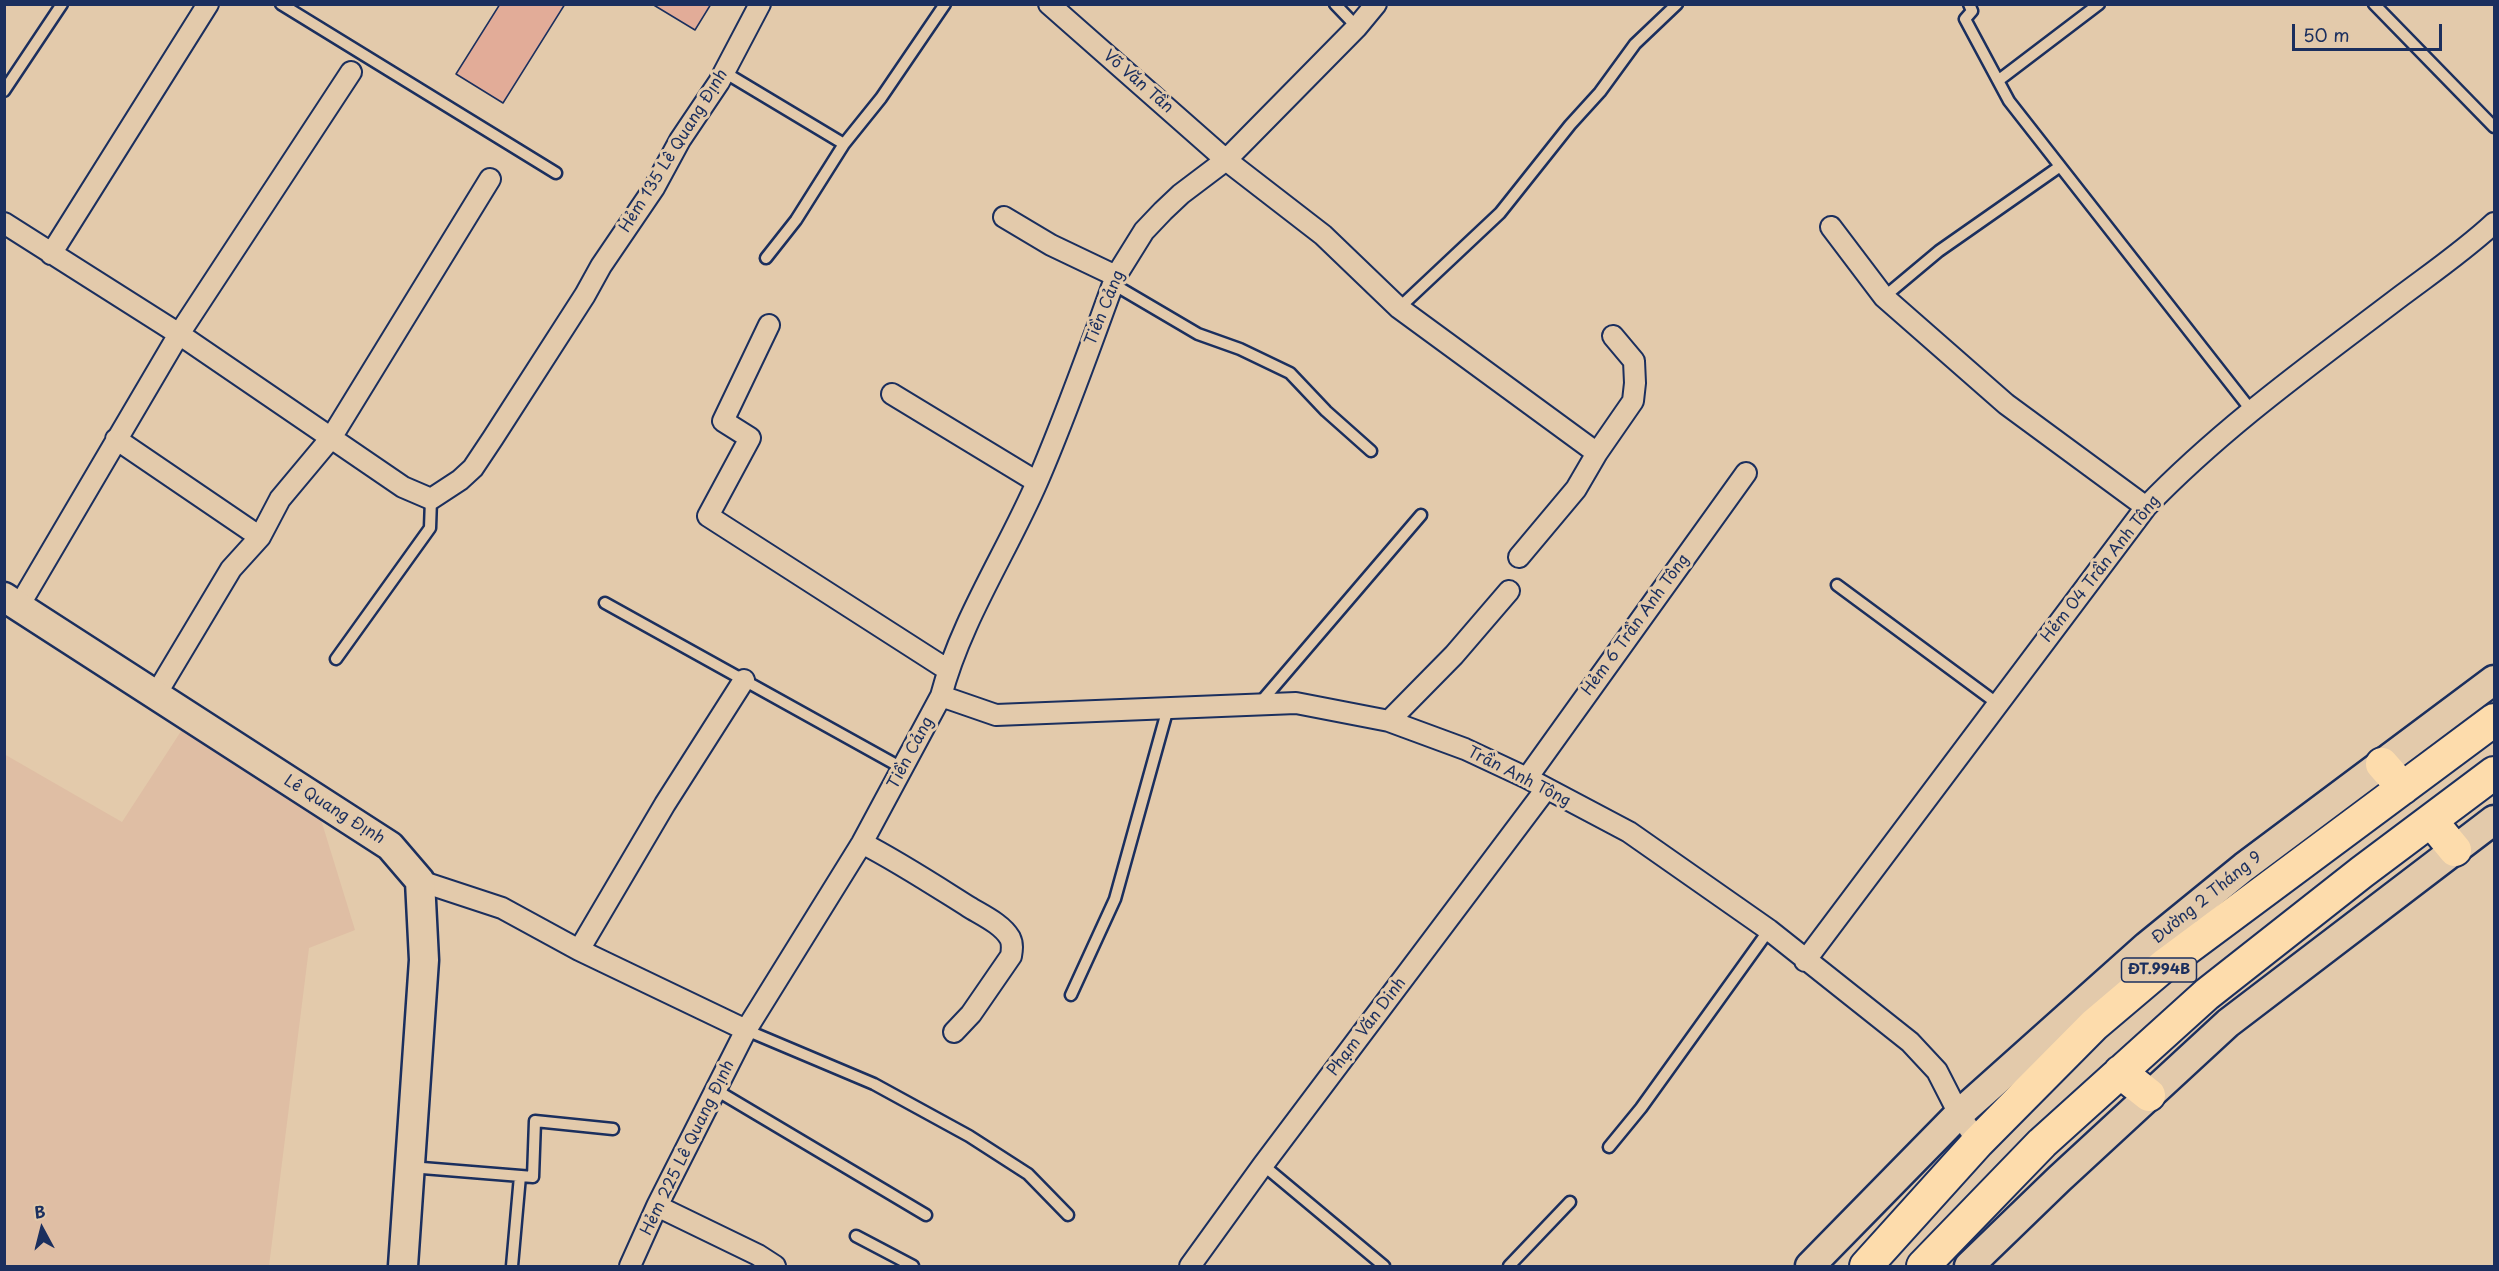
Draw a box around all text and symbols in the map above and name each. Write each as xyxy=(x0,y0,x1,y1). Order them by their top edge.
scale bar xyxy=(2295,12,2445,50)
text: 50 m xyxy=(2303,21,2350,48)
street label: Võ Văn Tần xyxy=(1099,46,1177,118)
street label: Hẻm 135 Lê Quang Định xyxy=(616,66,732,236)
street label: Tiền Cảng xyxy=(1081,268,1129,348)
street label: Hẻm 04 Trần Anh Tông xyxy=(2038,492,2164,646)
street label: Hẻm 6 Trần Anh Tông xyxy=(1578,550,1694,700)
street label: Tiền Cảng xyxy=(884,714,938,792)
street label: Trần Anh Tông xyxy=(1464,743,1574,811)
street label: Lê Quang Định xyxy=(280,771,388,849)
street label: Đường 2 Tháng 9 xyxy=(2148,848,2266,948)
road number: ĐT.994B xyxy=(2122,958,2196,982)
street label: Phạm Văn Dinh xyxy=(1324,974,1410,1080)
street label: Hẻm 225 Lê Quang Định xyxy=(637,1057,739,1239)
north arrow xyxy=(12,1199,72,1259)
text: B xyxy=(33,1199,47,1224)

